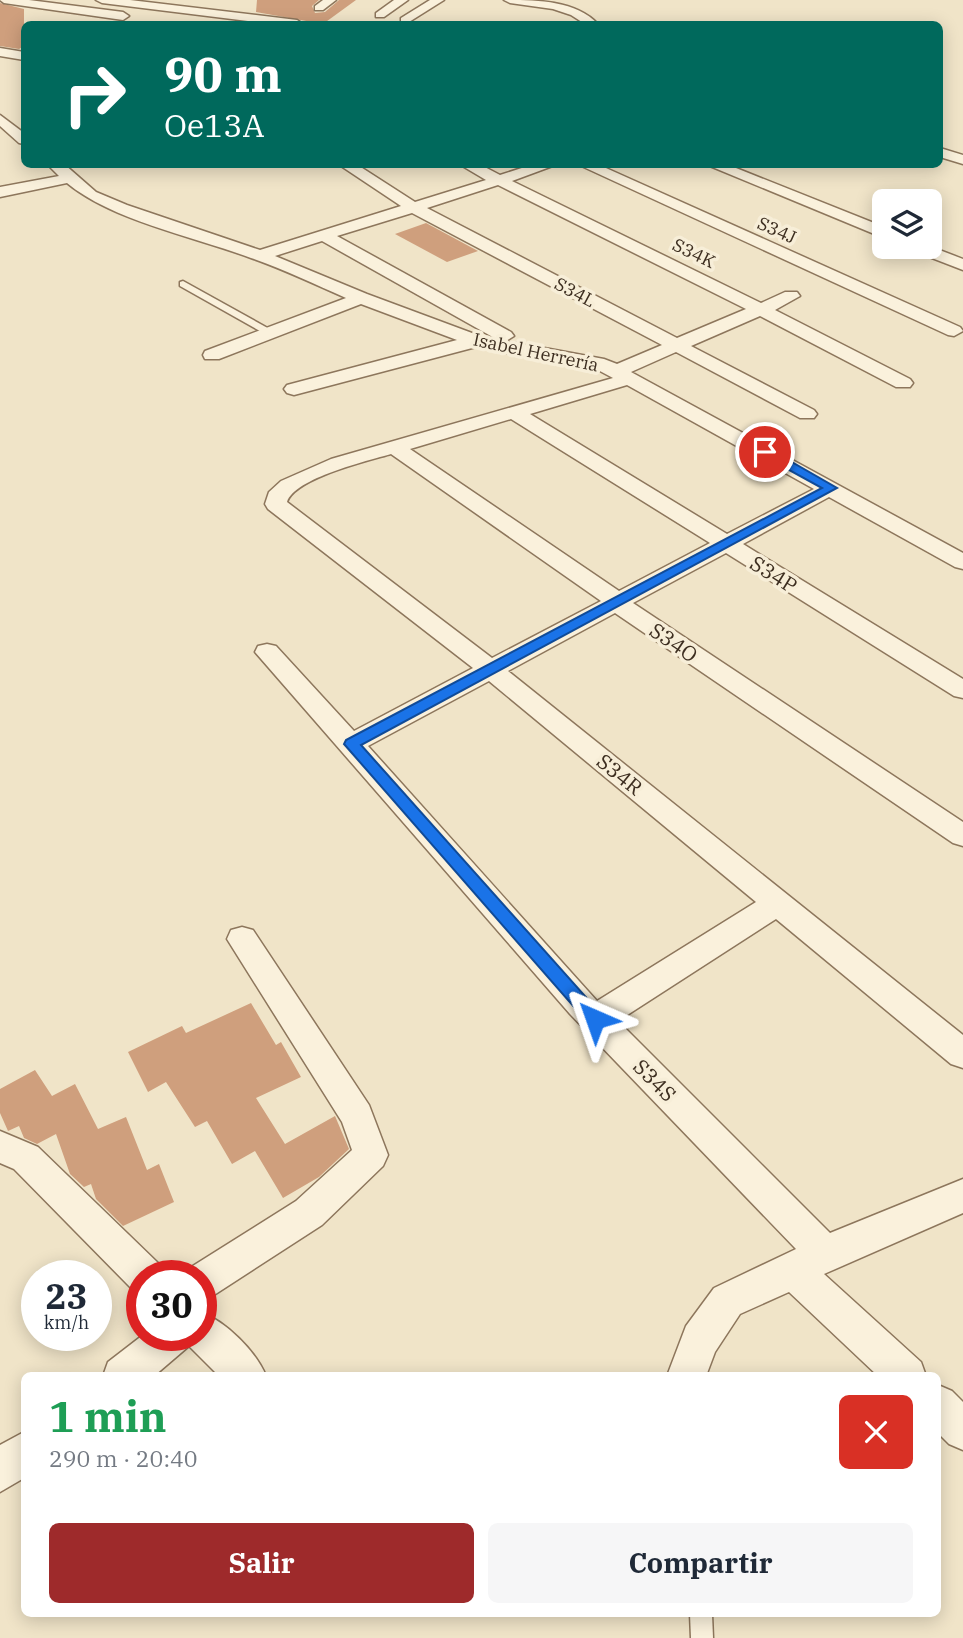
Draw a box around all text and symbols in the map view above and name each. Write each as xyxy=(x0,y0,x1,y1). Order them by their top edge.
text: 90 m xyxy=(164,42,282,105)
icon: right xyxy=(49,49,140,140)
text: Oe13A xyxy=(164,104,264,146)
map controls xyxy=(872,189,942,259)
button: layers xyxy=(872,189,942,259)
street label: S34J xyxy=(754,211,800,249)
street label: S34K xyxy=(669,233,719,273)
street label: S34L xyxy=(551,272,599,312)
street label: Isabel Herrería xyxy=(471,327,601,377)
pin xyxy=(735,422,795,482)
icon: arrive xyxy=(746,433,784,471)
street label: S34P xyxy=(745,549,803,599)
street label: S34O xyxy=(644,616,704,668)
street label: S34R xyxy=(591,747,649,801)
position arrow xyxy=(558,982,632,1056)
street label: S34S xyxy=(627,1052,683,1108)
speed limit sign: 30 xyxy=(126,1260,217,1351)
text: 23 xyxy=(45,1273,88,1319)
text: km/h xyxy=(44,1311,89,1334)
text: 1 min xyxy=(49,1389,167,1444)
button: close xyxy=(839,1395,913,1469)
text: 290 m · 20:40 xyxy=(49,1443,198,1473)
button: Salir xyxy=(49,1523,474,1603)
button: Compartir xyxy=(488,1523,913,1603)

